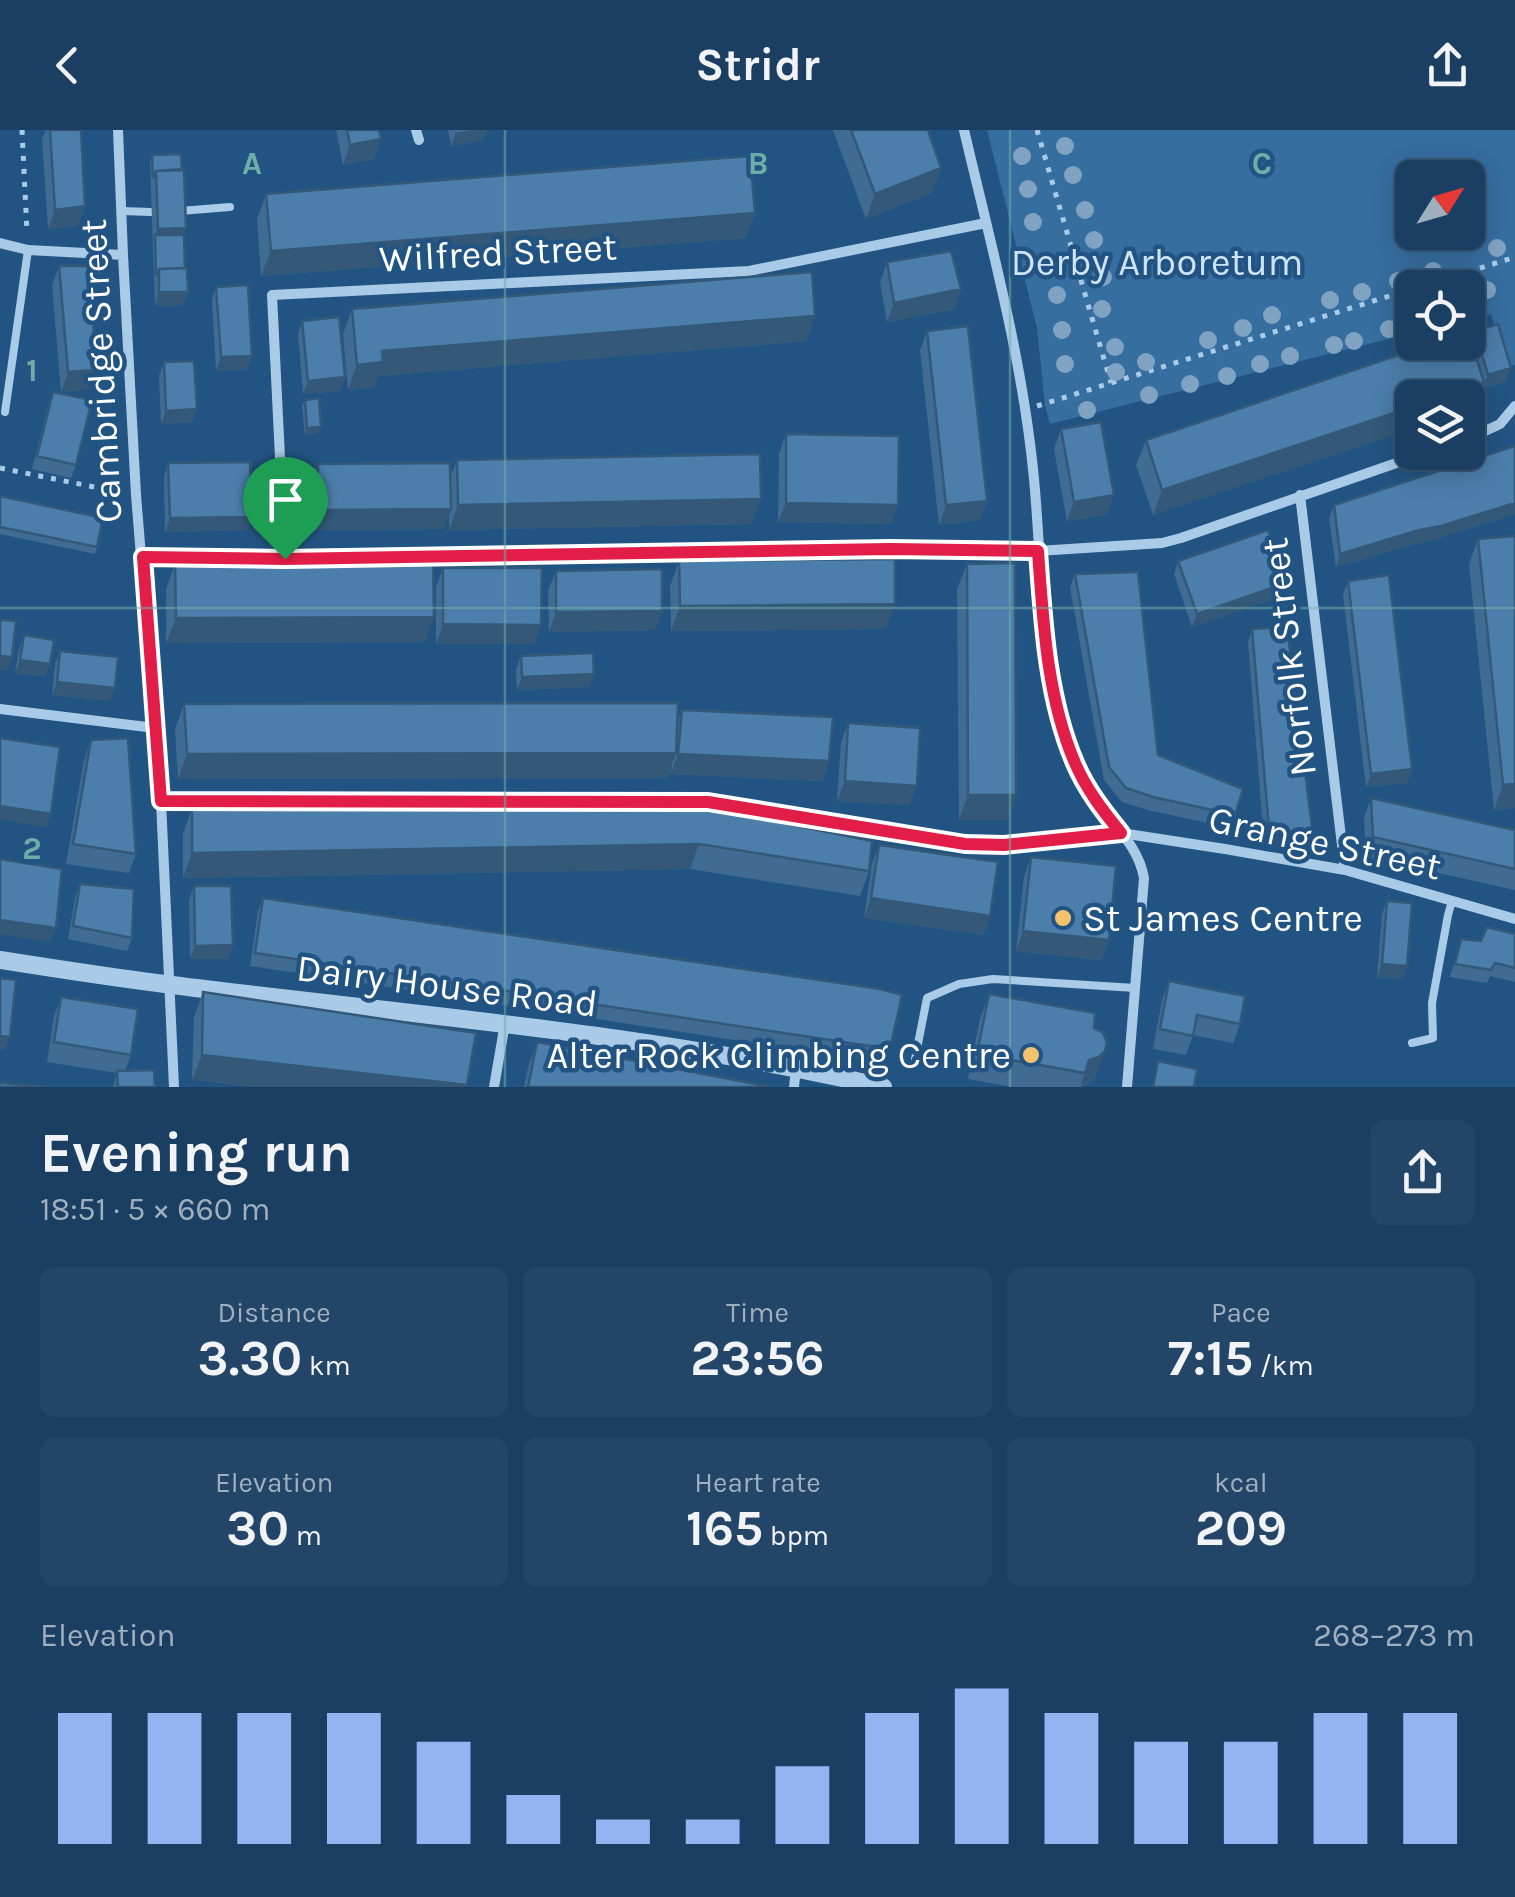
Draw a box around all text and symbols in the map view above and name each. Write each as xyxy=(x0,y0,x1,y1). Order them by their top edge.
icon: back xyxy=(40,38,95,93)
icon: share xyxy=(1420,38,1475,93)
text: Stridr xyxy=(695,39,820,91)
text: A xyxy=(242,145,262,182)
text: B xyxy=(748,145,768,182)
text: C xyxy=(1252,145,1272,182)
north arrow xyxy=(1395,160,1485,250)
map controls xyxy=(1395,160,1485,470)
street label: Cambridge Street xyxy=(71,218,131,524)
street label: Wilfred Street xyxy=(378,224,618,282)
park label: Derby Arboretum xyxy=(1011,240,1303,285)
button: locate xyxy=(1395,270,1485,360)
text: 1 xyxy=(26,352,38,389)
button: layers xyxy=(1395,380,1485,470)
pin xyxy=(243,457,328,560)
icon: arrive xyxy=(258,472,313,527)
street label: Norfolk Street xyxy=(1252,535,1326,779)
street label: Grange Street xyxy=(1205,796,1445,890)
text: 2 xyxy=(22,830,42,867)
place label: St James Centre xyxy=(1083,896,1363,941)
marker: St James Centre xyxy=(1052,907,1074,929)
street label: Dairy House Road xyxy=(294,945,600,1027)
place label: Alter Rock Climbing Centre xyxy=(547,1033,1011,1078)
marker: Alter Rock Climbing Centre xyxy=(1020,1044,1042,1066)
button: share xyxy=(1370,1120,1475,1225)
text: Evening run xyxy=(40,1121,353,1185)
text: 18:51 · 5 × 660 m xyxy=(40,1191,270,1228)
text: Distance xyxy=(218,1296,331,1329)
text: Time xyxy=(726,1296,789,1329)
text: Pace xyxy=(1211,1296,1271,1329)
text: 3.30 xyxy=(198,1329,302,1388)
text: 23:56 xyxy=(690,1329,825,1388)
text: 7:15 xyxy=(1168,1329,1253,1388)
text: km xyxy=(302,1349,351,1382)
text: /km xyxy=(1253,1349,1314,1382)
text: Elevation xyxy=(215,1466,333,1499)
text: Heart rate xyxy=(694,1466,821,1499)
text: kcal xyxy=(1214,1466,1268,1499)
text: 30 xyxy=(226,1499,289,1558)
text: 165 xyxy=(686,1499,763,1558)
text: 209 xyxy=(1195,1499,1287,1558)
text: m xyxy=(289,1519,322,1552)
text: bpm xyxy=(763,1519,829,1552)
text: Elevation xyxy=(40,1617,175,1654)
text: 268–273 m xyxy=(1313,1617,1475,1654)

